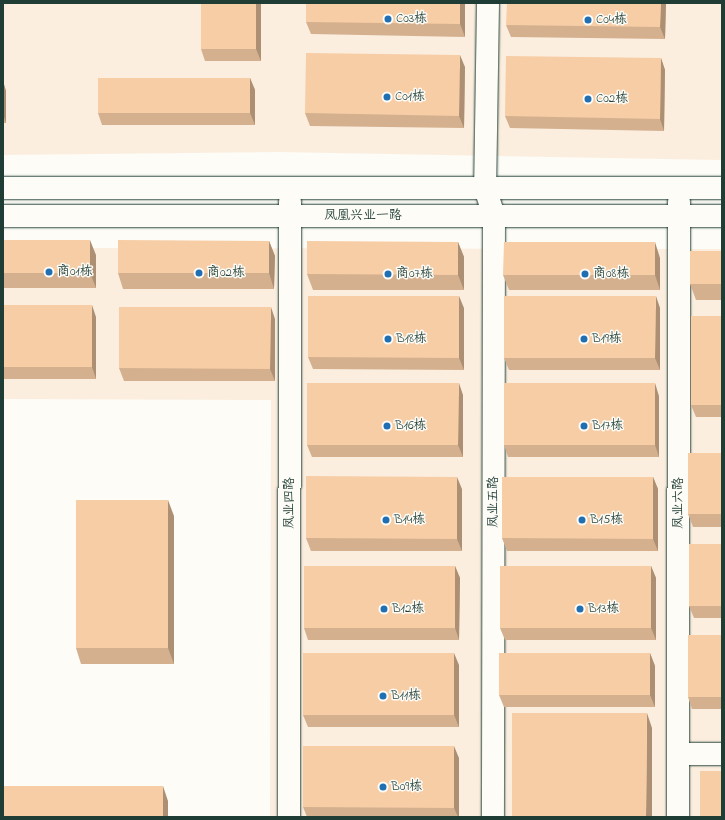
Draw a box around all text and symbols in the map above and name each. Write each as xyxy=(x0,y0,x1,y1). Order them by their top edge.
place label: C03栋 xyxy=(396,11,427,27)
place label: C04栋 xyxy=(596,12,627,28)
marker: C03栋 xyxy=(383,14,393,24)
marker: C04栋 xyxy=(583,15,593,25)
place label: C01栋 xyxy=(395,89,425,105)
place label: C02栋 xyxy=(596,91,628,107)
marker: C01栋 xyxy=(382,92,392,102)
marker: C02栋 xyxy=(583,94,593,104)
street label: 凤凰兴业一路 xyxy=(324,208,402,224)
place label: 商01栋 xyxy=(57,264,93,280)
place label: 商02栋 xyxy=(207,265,245,281)
place label: 商07栋 xyxy=(396,266,433,282)
place label: 商08栋 xyxy=(593,266,629,282)
marker: 商01栋 xyxy=(44,267,54,277)
marker: 商02栋 xyxy=(194,268,204,278)
marker: 商07栋 xyxy=(383,269,393,279)
marker: 商08栋 xyxy=(580,269,590,279)
place label: B18栋 xyxy=(396,331,427,347)
place label: B19栋 xyxy=(592,331,622,347)
marker: B18栋 xyxy=(383,334,393,344)
marker: B19栋 xyxy=(579,334,589,344)
place label: B16栋 xyxy=(395,418,427,434)
place label: B17栋 xyxy=(592,418,623,434)
marker: B16栋 xyxy=(382,421,392,431)
marker: B17栋 xyxy=(579,421,589,431)
street label: 凤业五路 xyxy=(486,476,502,528)
street label: 凤业四路 xyxy=(282,477,298,529)
street label: 凤业六路 xyxy=(671,477,687,529)
place label: B14栋 xyxy=(394,512,425,528)
place label: B15栋 xyxy=(590,512,623,528)
marker: B14栋 xyxy=(381,515,391,525)
marker: B15栋 xyxy=(577,515,587,525)
place label: B12栋 xyxy=(392,601,424,617)
place label: B13栋 xyxy=(588,601,619,617)
marker: B12栋 xyxy=(379,604,389,614)
marker: B13栋 xyxy=(575,604,585,614)
place label: B11栋 xyxy=(391,688,421,704)
marker: B11栋 xyxy=(378,691,388,701)
place label: B09栋 xyxy=(391,779,422,795)
marker: B09栋 xyxy=(378,782,388,792)

